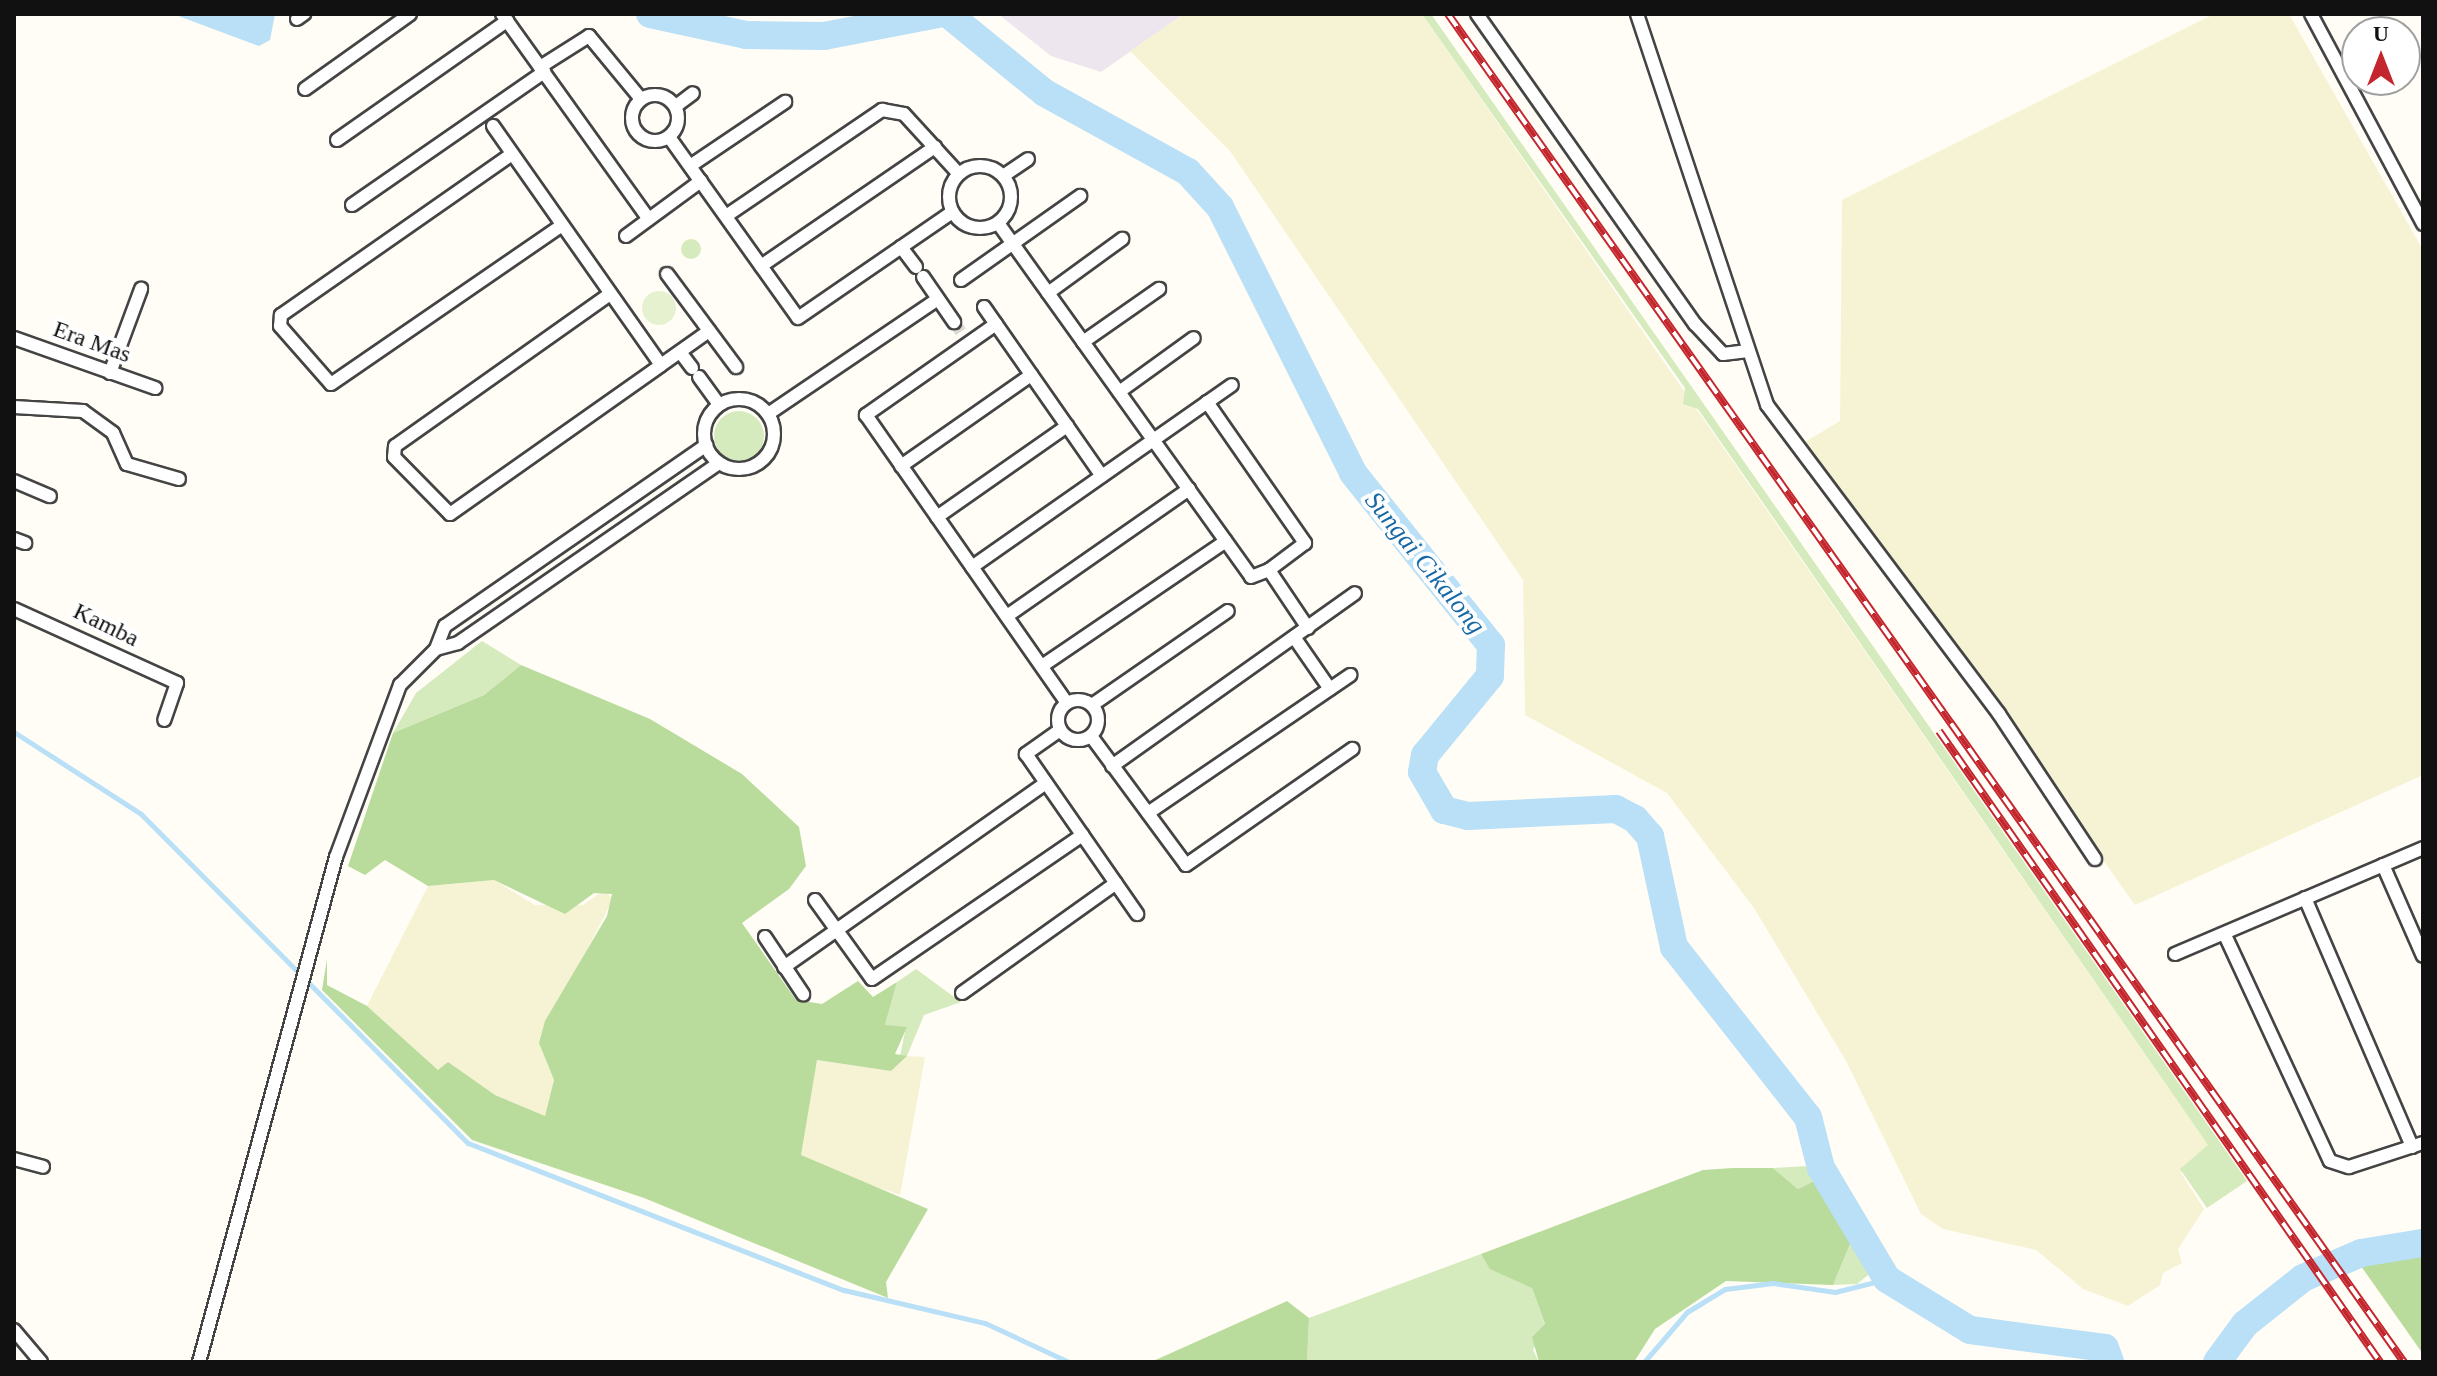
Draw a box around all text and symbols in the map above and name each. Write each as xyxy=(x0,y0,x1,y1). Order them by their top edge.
north arrow xyxy=(2341,16,2421,96)
text: U xyxy=(2373,21,2389,46)
street label: Era Mas xyxy=(49,315,135,369)
water label: Sungai Cikalong xyxy=(1358,486,1492,640)
street label: Kamba xyxy=(69,597,143,653)

